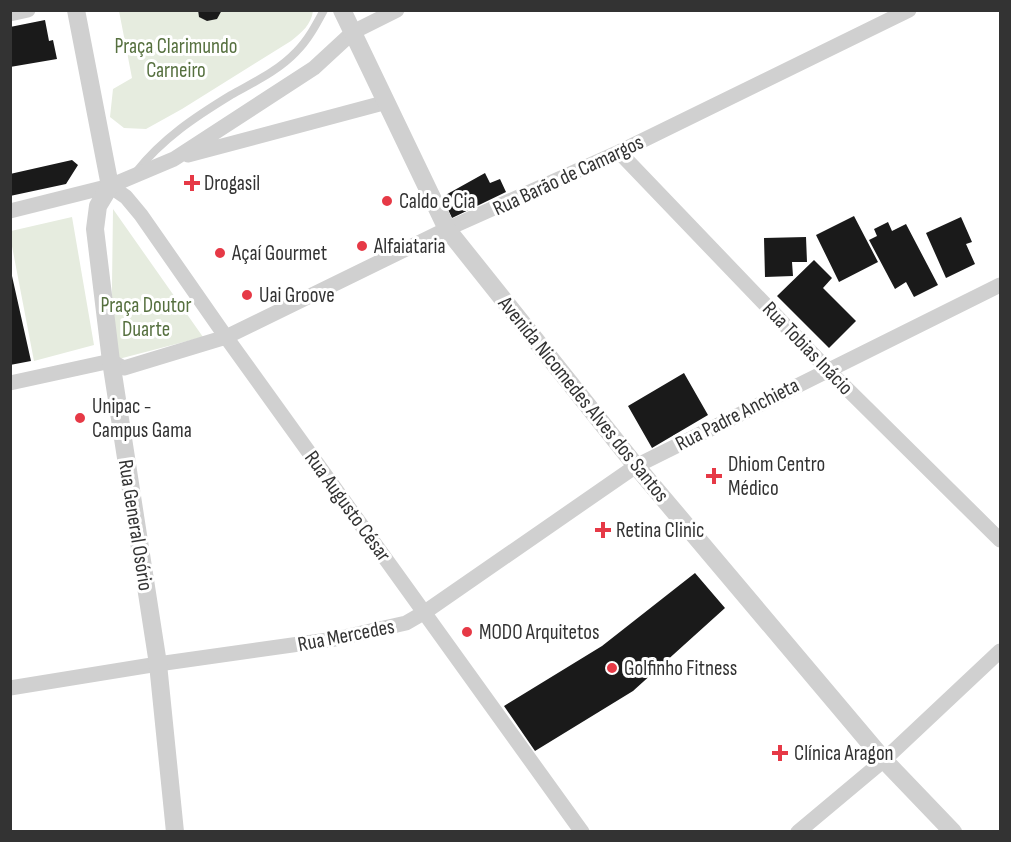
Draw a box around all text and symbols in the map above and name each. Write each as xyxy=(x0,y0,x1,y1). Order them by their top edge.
park label: Praça Clarimundo Carneiro xyxy=(114,34,238,83)
street label: Rua Barão de Camargos xyxy=(489,130,647,221)
place label: Drogasil xyxy=(204,171,260,196)
marker: Drogasil xyxy=(185,176,199,190)
place label: Caldo e Cia xyxy=(399,189,476,214)
marker: Caldo e Cia xyxy=(380,194,394,208)
place label: Alfaiataria xyxy=(373,234,445,259)
marker: Alfaiataria xyxy=(355,239,369,253)
place label: Açaí Gourmet xyxy=(231,241,327,266)
marker: Açaí Gourmet xyxy=(213,246,227,260)
place label: Uai Groove xyxy=(259,283,335,308)
marker: Uai Groove xyxy=(240,288,254,302)
street label: Avenida Nicomedes Alves dos Santos xyxy=(492,291,674,507)
park label: Praça Doutor Duarte xyxy=(101,293,192,342)
street label: Rua Tobias Inácio xyxy=(757,297,858,400)
street label: Rua Padre Anchieta xyxy=(671,373,803,456)
place label: Unipac - Campus Gama xyxy=(92,394,192,443)
marker: Unipac - Campus Gama xyxy=(73,411,87,425)
street label: Rua Augusto César xyxy=(299,446,396,566)
place label: Dhiom Centro Médico xyxy=(728,452,825,501)
street label: Rua General Osório xyxy=(113,458,158,593)
marker: Dhiom Centro Médico xyxy=(705,467,723,485)
place label: Retina Clinic xyxy=(616,518,704,543)
marker: Retina Clinic xyxy=(594,521,612,539)
street label: Rua Mercedes xyxy=(296,614,397,657)
place label: MODO Arquitetos xyxy=(479,620,599,645)
marker: MODO Arquitetos xyxy=(460,625,474,639)
place label: Golfinho Fitness xyxy=(624,656,737,681)
marker: Golfinho Fitness xyxy=(605,661,619,675)
place label: Clínica Aragon xyxy=(794,741,894,766)
marker: Clínica Aragon xyxy=(771,744,789,762)

